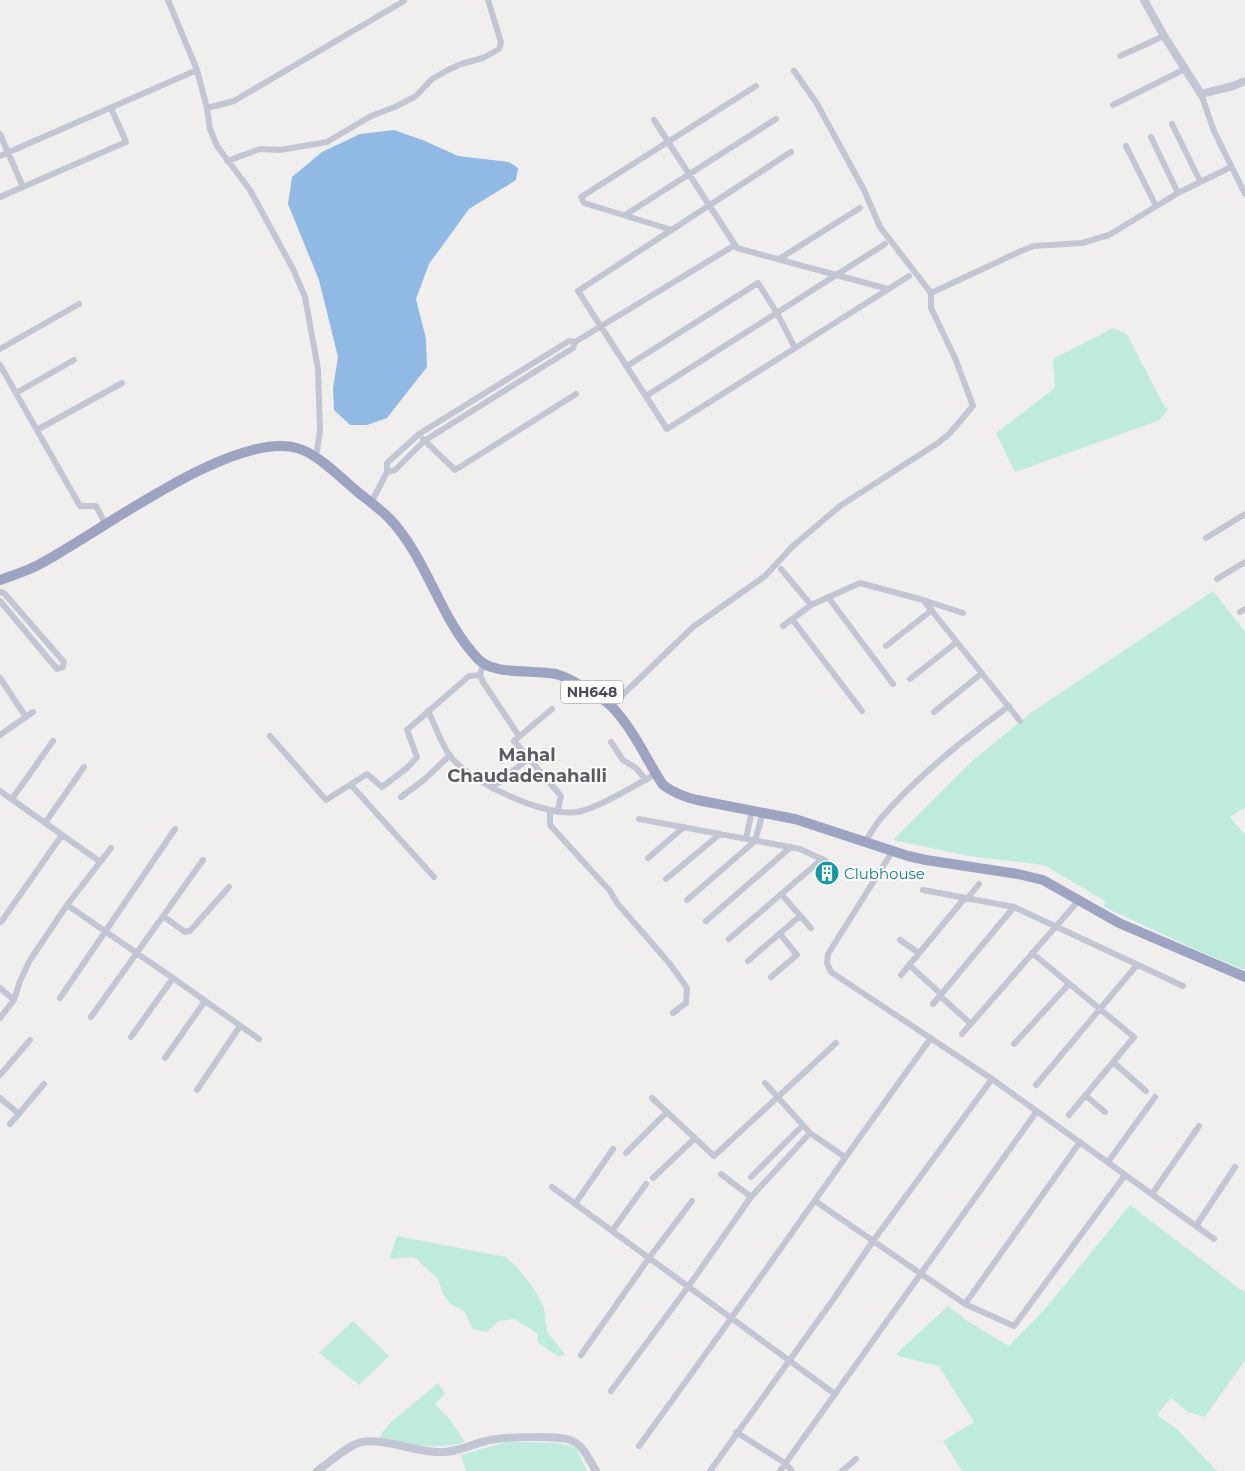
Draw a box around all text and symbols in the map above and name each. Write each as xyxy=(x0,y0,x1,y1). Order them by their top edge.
road number: NH648 xyxy=(561,680,623,704)
district label: Mahal Chaudadenahalli xyxy=(447,744,607,787)
building icon: Clubhouse xyxy=(814,860,840,886)
place label: Clubhouse xyxy=(844,864,925,883)

